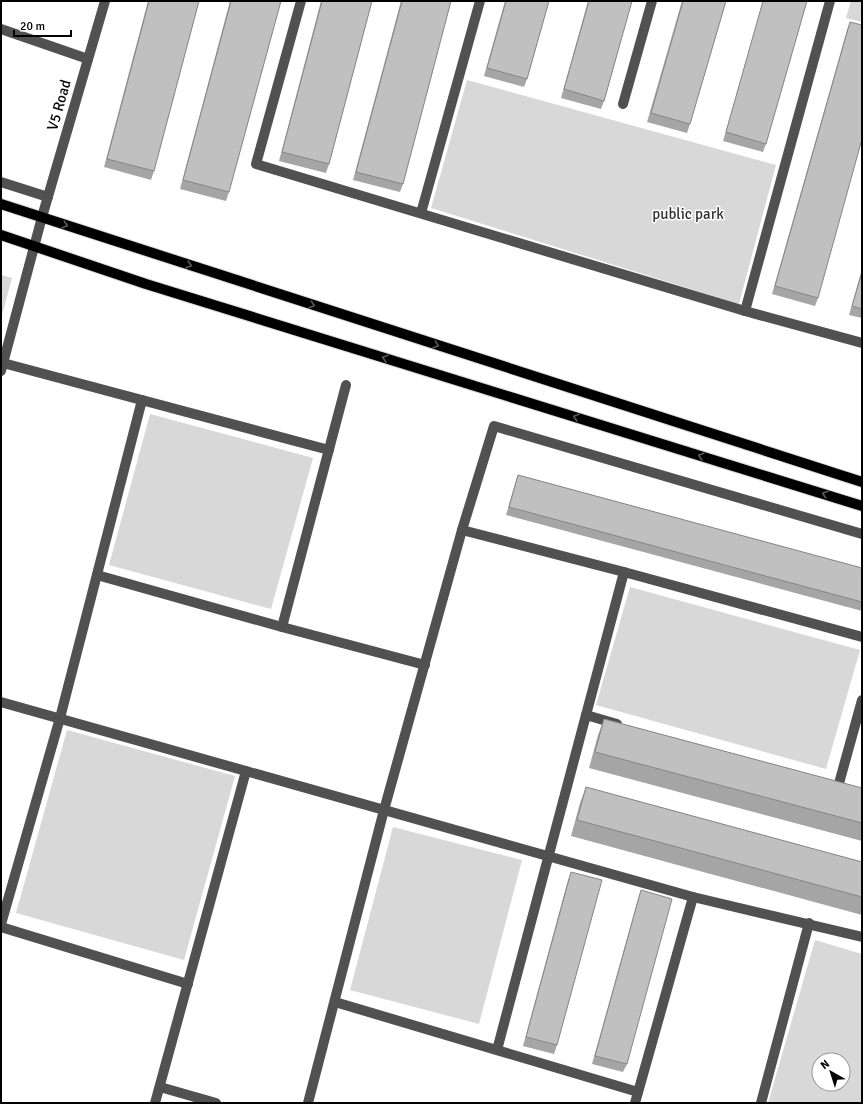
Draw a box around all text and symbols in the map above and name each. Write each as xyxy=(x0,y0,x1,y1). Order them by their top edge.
scale bar xyxy=(14,12,71,38)
text: 20 m xyxy=(20,19,45,34)
street label: V5 Road xyxy=(43,77,75,133)
park label: public park xyxy=(652,205,724,223)
one-way arrow xyxy=(61,220,68,229)
one-way arrow xyxy=(185,260,192,269)
one-way arrow xyxy=(309,300,316,308)
one-way arrow xyxy=(432,340,439,348)
one-way arrow xyxy=(382,354,389,363)
one-way arrow xyxy=(573,413,580,422)
one-way arrow xyxy=(697,452,704,461)
one-way arrow xyxy=(821,490,828,499)
north arrow xyxy=(811,1052,851,1092)
text: N xyxy=(818,1057,832,1072)

